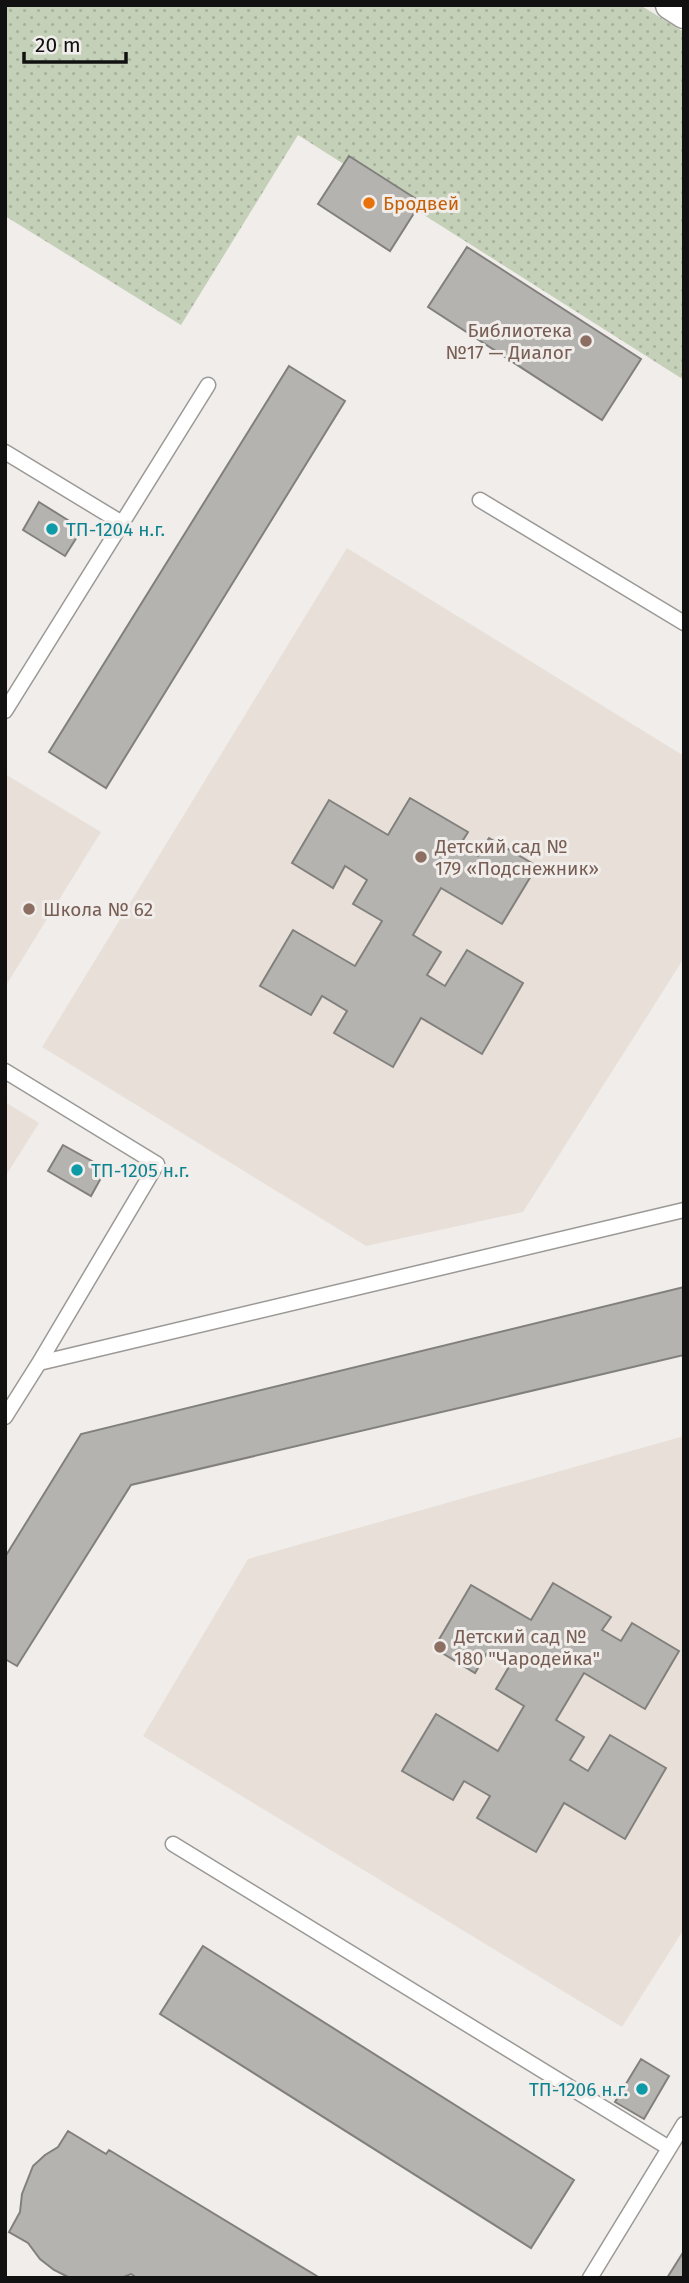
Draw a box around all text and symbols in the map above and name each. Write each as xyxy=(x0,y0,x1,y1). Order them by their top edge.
scale bar xyxy=(24,21,126,65)
text: 20 m xyxy=(35,32,81,58)
place label: Бродвей xyxy=(383,192,459,215)
marker: Бродвей xyxy=(361,195,377,211)
place label: Библиотека №17 — Диалог xyxy=(445,319,573,364)
marker: Библиотека №17 — Диалог xyxy=(578,333,594,349)
place label: ТП-1204 н.г. xyxy=(66,518,165,541)
marker: ТП-1204 н.г. xyxy=(44,521,60,537)
place label: Детский сад № 179 «Подснежник» xyxy=(434,835,599,880)
marker: Детский сад № 179 «Подснежник» xyxy=(413,849,429,865)
place label: Школа № 62 xyxy=(43,898,153,921)
marker: Школа № 62 xyxy=(21,901,37,917)
place label: ТП-1205 н.г. xyxy=(91,1159,189,1182)
marker: ТП-1205 н.г. xyxy=(69,1162,85,1178)
place label: Детский сад № 180 "Чародейка" xyxy=(453,1625,600,1670)
marker: Детский сад № 180 "Чародейка" xyxy=(432,1639,448,1655)
place label: ТП-1206 н.г. xyxy=(529,2078,628,2101)
marker: ТП-1206 н.г. xyxy=(634,2081,650,2097)

